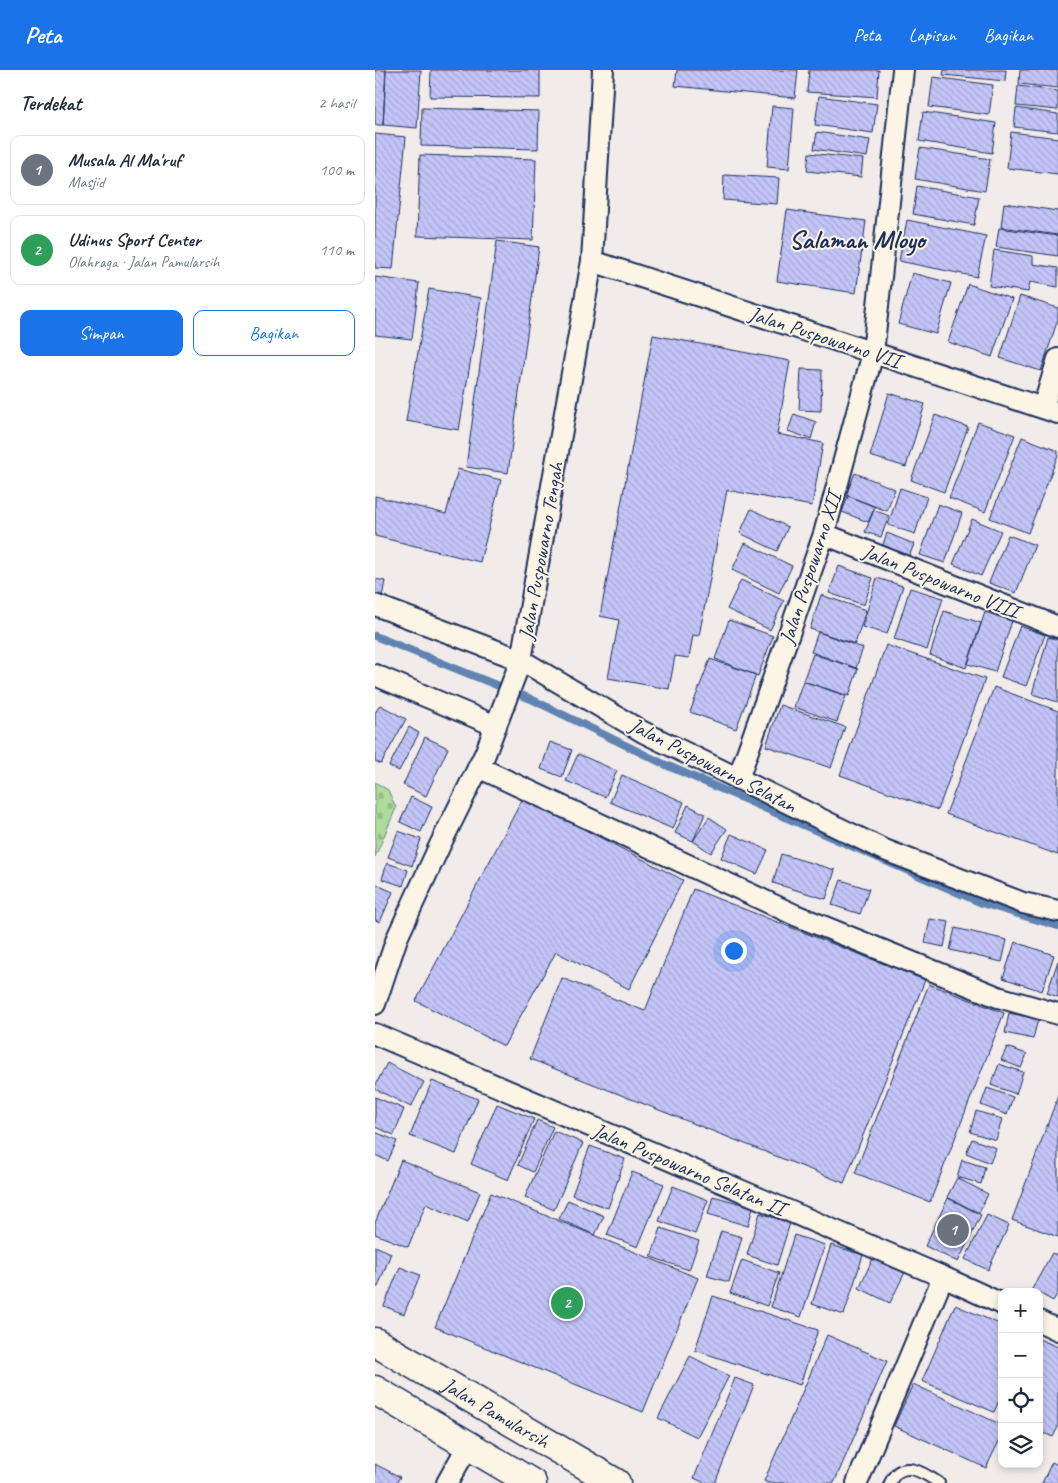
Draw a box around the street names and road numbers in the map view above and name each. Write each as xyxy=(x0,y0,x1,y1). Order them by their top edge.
street label: Jalan Puspowarno VII xyxy=(745,300,908,375)
street label: Jalan Puspowarno Tengah xyxy=(512,459,570,643)
street label: Jalan Puspowarno XII xyxy=(773,484,848,648)
street label: Jalan Puspowarno VIII xyxy=(858,537,1027,626)
street label: Jalan Puspowarno Selatan xyxy=(624,711,801,819)
street label: Jalan Puspowarno Selatan II xyxy=(588,1116,793,1223)
street label: Jalan Pamularsih xyxy=(437,1371,555,1455)

